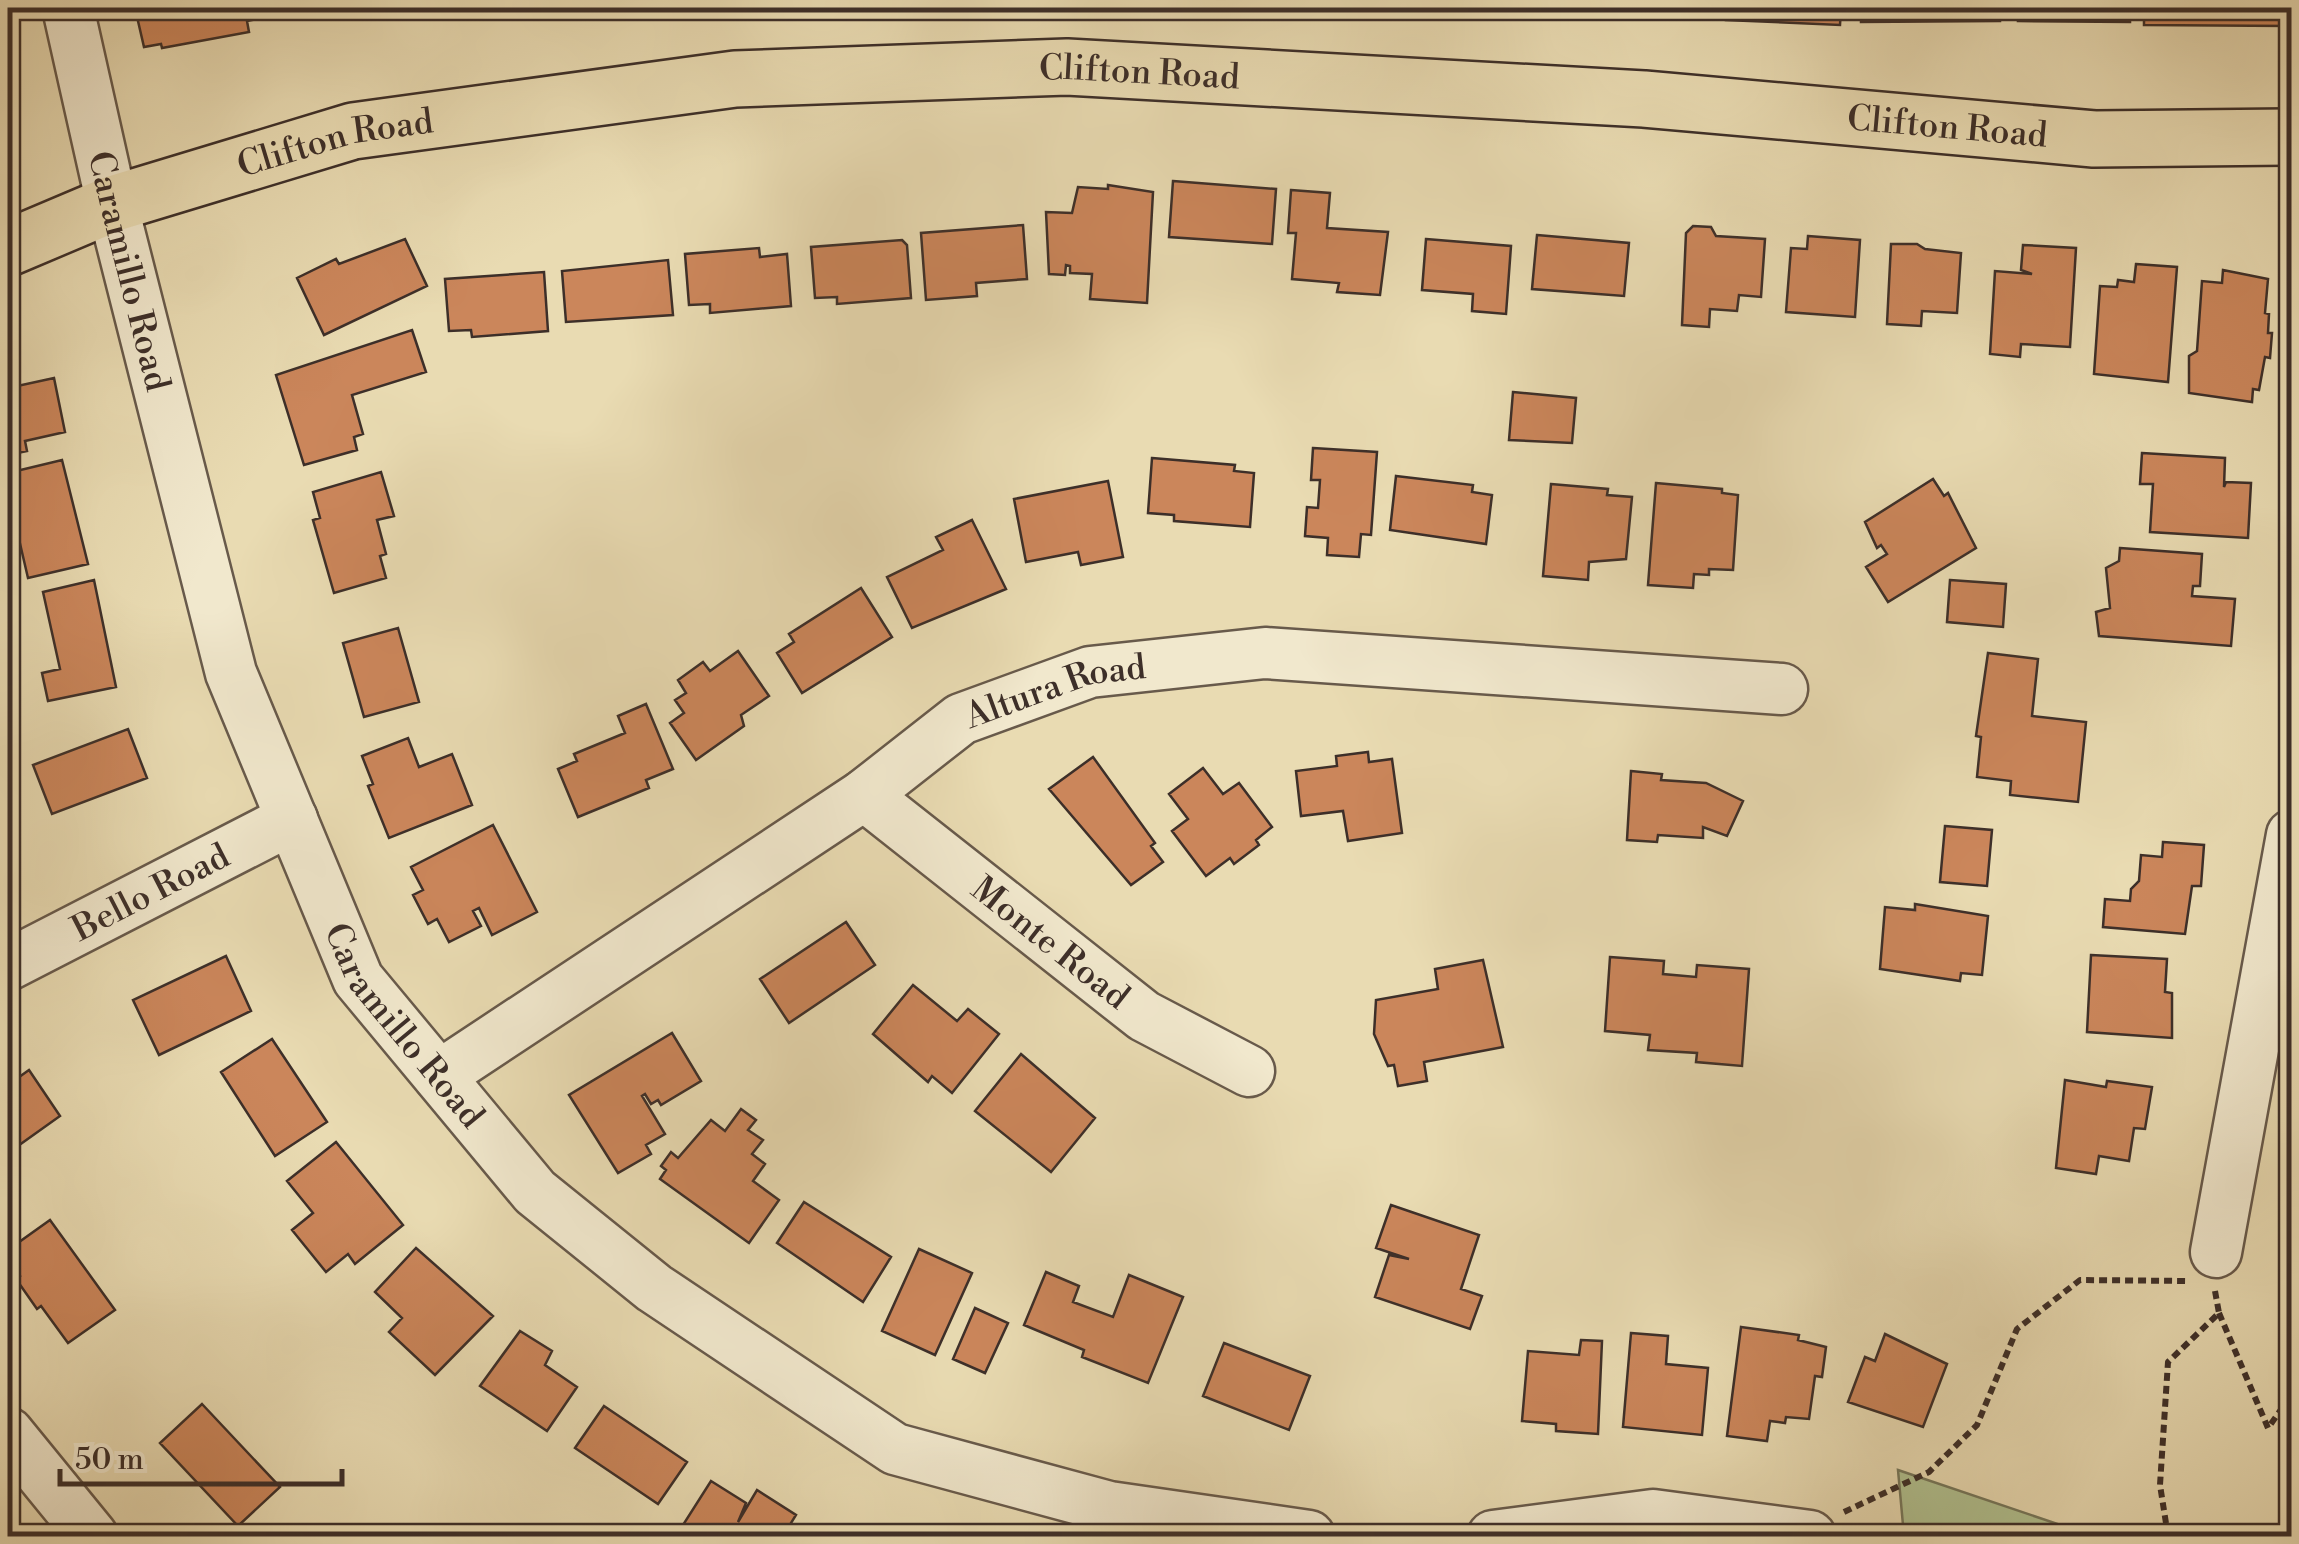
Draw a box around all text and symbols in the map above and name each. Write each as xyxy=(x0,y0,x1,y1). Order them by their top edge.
street label: Clifton Road xyxy=(1038,47,1241,100)
street label: Clifton Road xyxy=(1845,97,2049,158)
street label: Clifton Road xyxy=(232,100,436,188)
street label: Caramillo Road xyxy=(78,147,179,396)
street label: Altura Road xyxy=(958,646,1148,739)
street label: Bello Road xyxy=(64,835,237,952)
street label: Monte Road xyxy=(962,868,1138,1019)
street label: Caramillo Road xyxy=(314,917,493,1137)
scale bar xyxy=(60,1424,342,1486)
text: 50 m xyxy=(75,1441,144,1479)

